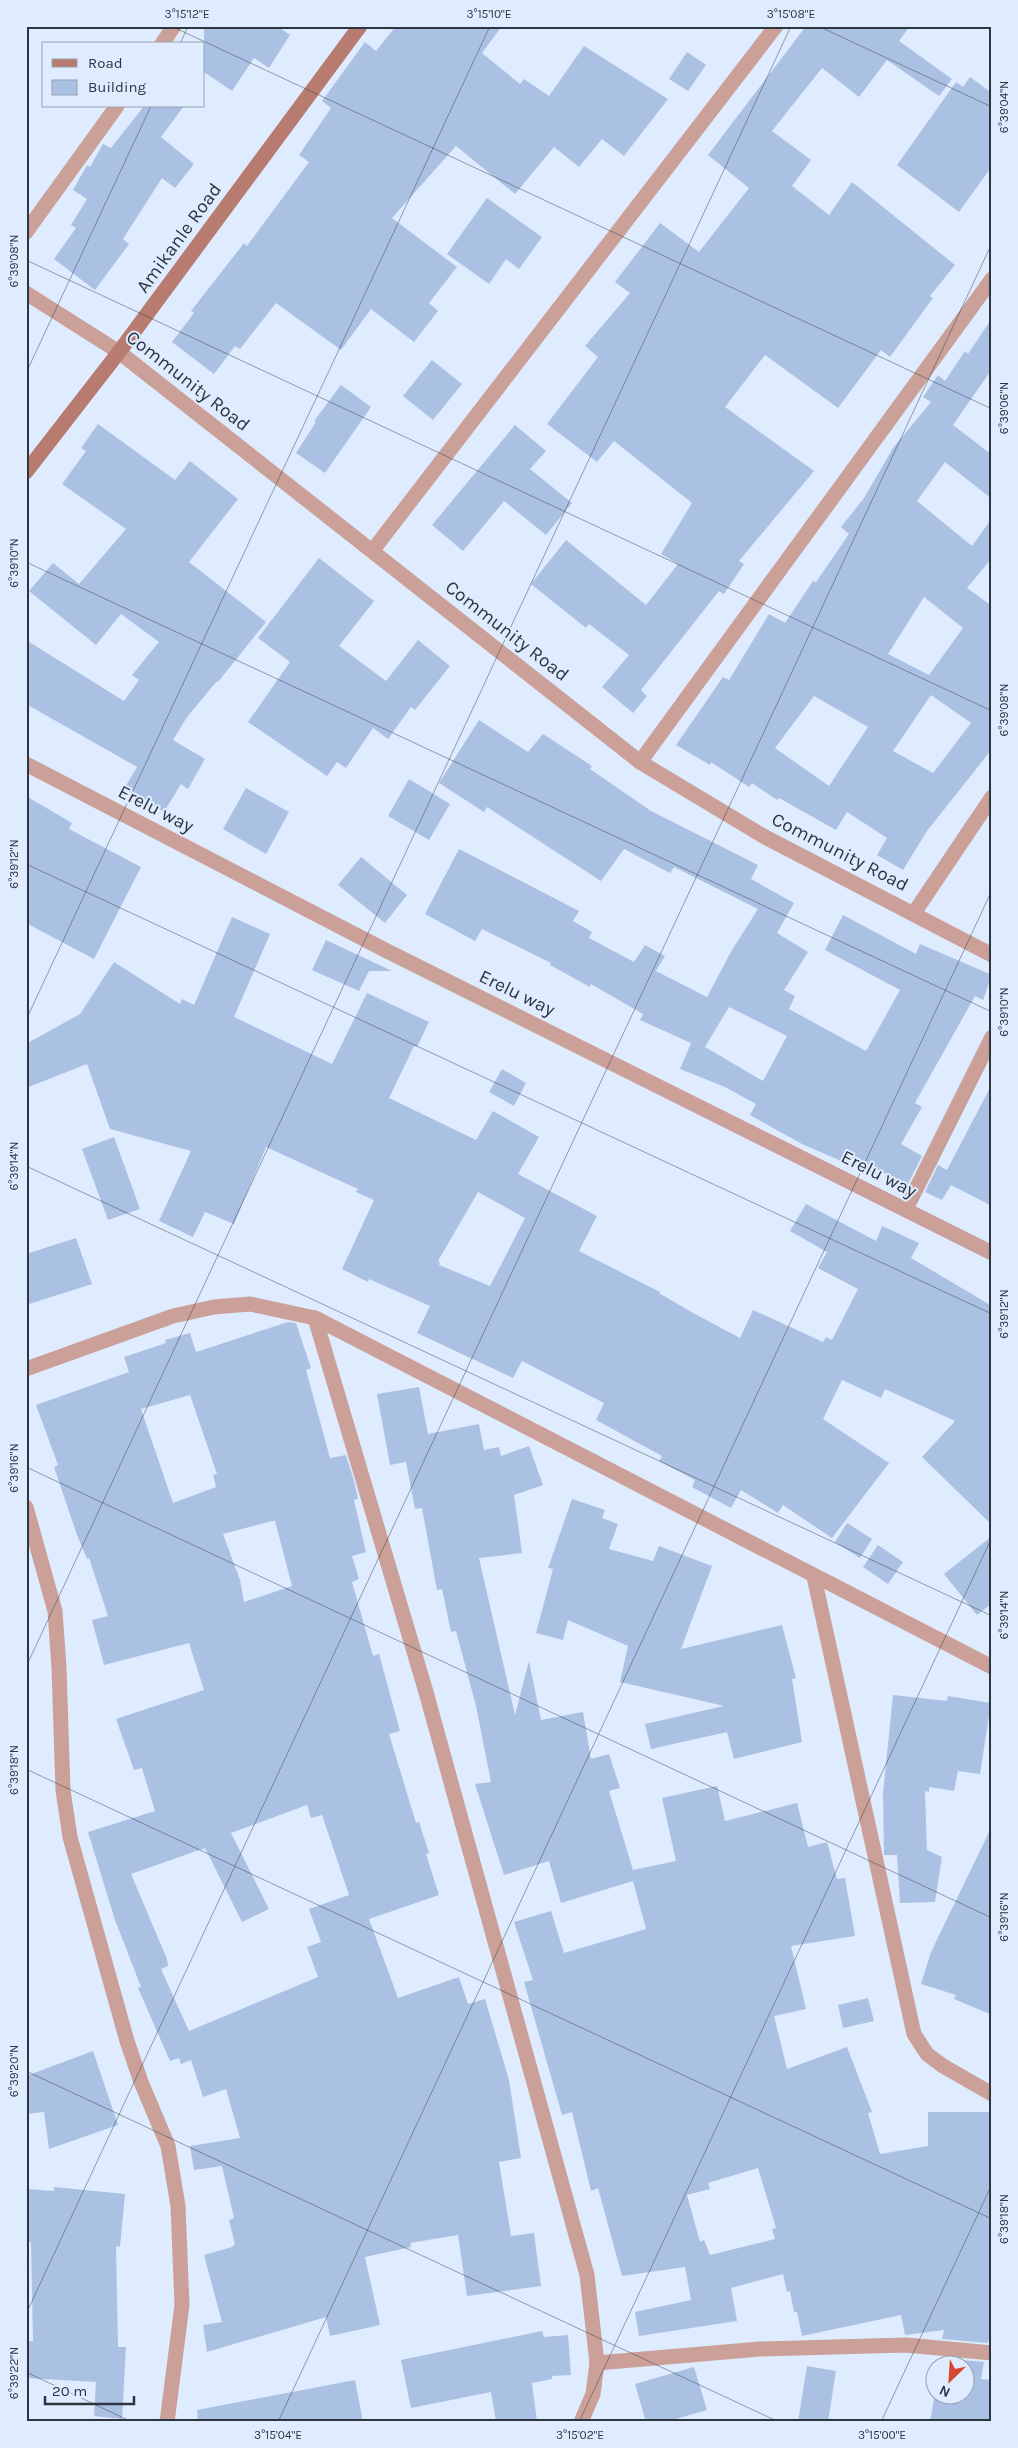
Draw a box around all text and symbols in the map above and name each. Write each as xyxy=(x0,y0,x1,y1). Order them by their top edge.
text: 3°15'12"E xyxy=(165,7,209,21)
text: 3°15'10"E xyxy=(466,7,512,21)
text: 3°15'08"E xyxy=(767,7,815,21)
legend xyxy=(42,42,205,108)
text: Road xyxy=(88,54,123,72)
text: Building xyxy=(88,78,146,96)
text: 6°39'04"N xyxy=(997,81,1011,133)
street label: Amikanle Road xyxy=(132,179,226,297)
text: 6°39'08"N xyxy=(7,235,21,288)
street label: Community Road xyxy=(122,326,254,436)
text: 6°39'06"N xyxy=(997,382,1011,434)
text: 6°39'10"N xyxy=(7,538,21,588)
street label: Community Road xyxy=(441,576,573,686)
text: 6°39'08"N xyxy=(997,684,1011,737)
street label: Erelu way xyxy=(115,781,198,837)
street label: Community Road xyxy=(768,808,912,896)
text: 6°39'12"N xyxy=(7,839,21,889)
street label: Erelu way xyxy=(475,965,559,1021)
text: 6°39'10"N xyxy=(997,987,1011,1037)
text: 6°39'14"N xyxy=(7,1141,21,1191)
street label: Erelu way xyxy=(838,1146,921,1202)
text: 6°39'12"N xyxy=(997,1289,1011,1339)
text: 6°39'16"N xyxy=(7,1443,21,1493)
text: 6°39'14"N xyxy=(997,1590,1011,1640)
text: 6°39'18"N xyxy=(7,1745,21,1795)
text: 6°39'16"N xyxy=(997,1892,1011,1942)
text: 6°39'20"N xyxy=(7,2045,21,2097)
text: 6°39'18"N xyxy=(997,2194,1011,2244)
text: 6°39'22"N xyxy=(7,2347,21,2399)
north arrow xyxy=(926,2356,976,2406)
scale bar xyxy=(45,2373,134,2405)
text: 20 m xyxy=(52,2382,87,2400)
text: N xyxy=(937,2382,953,2401)
text: 3°15'04"E xyxy=(254,2428,302,2442)
text: 3°15'02"E xyxy=(556,2428,604,2442)
text: 3°15'00"E xyxy=(858,2428,906,2442)

